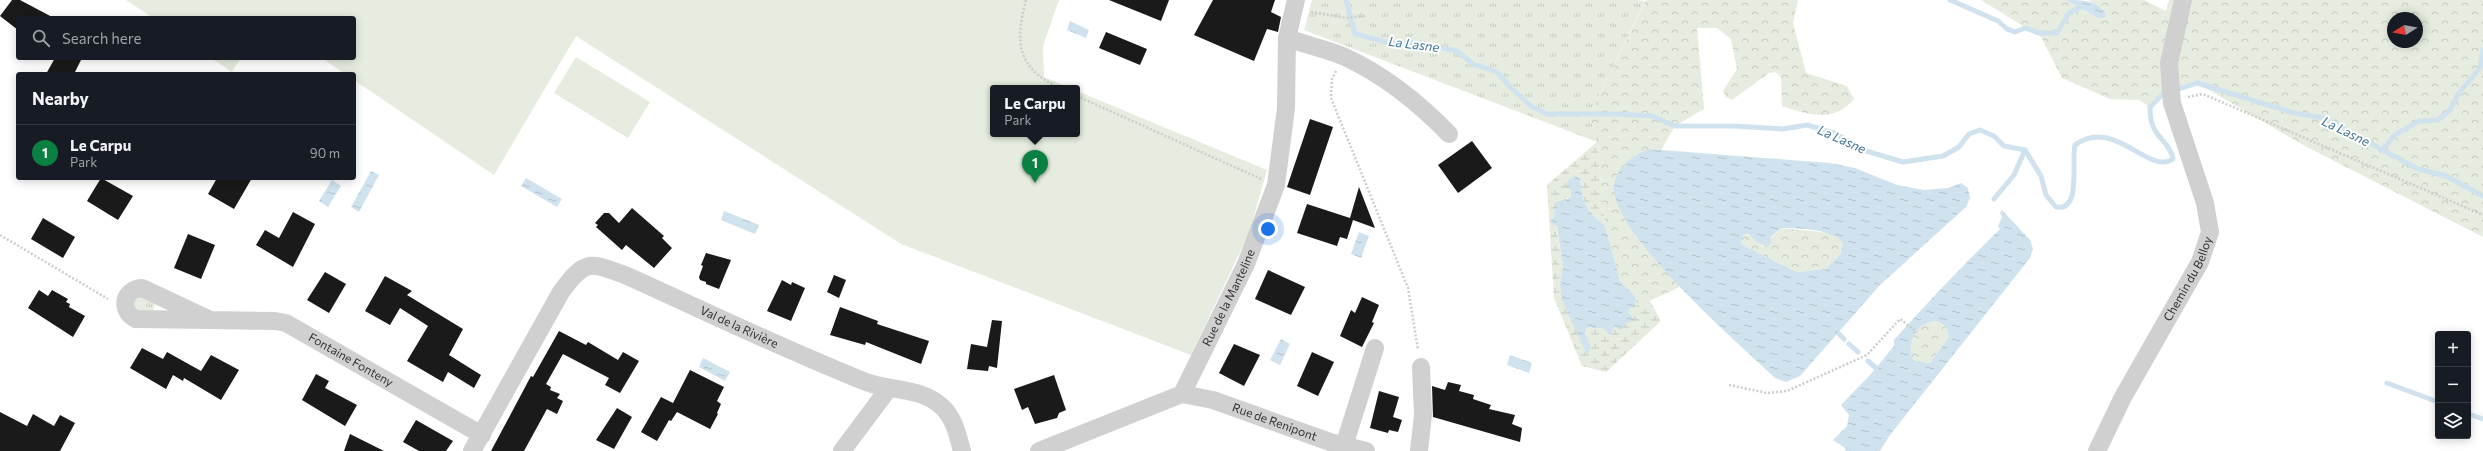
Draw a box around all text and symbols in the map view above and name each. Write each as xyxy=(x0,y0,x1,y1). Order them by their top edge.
north arrow xyxy=(2387,12,2423,48)
search box xyxy=(16,16,356,60)
icon: search xyxy=(30,27,52,49)
text: Search here xyxy=(62,29,141,47)
water label: La Lasne xyxy=(1388,33,1441,55)
popup xyxy=(990,85,1080,137)
text: Nearby xyxy=(32,88,89,109)
text: Le Carpu xyxy=(1004,94,1066,112)
text: Park xyxy=(1004,112,1032,128)
water label: La Lasne xyxy=(2319,113,2373,149)
water label: La Lasne xyxy=(1815,121,1869,157)
text: Le Carpu xyxy=(70,136,131,154)
text: 1 xyxy=(42,145,48,161)
text: 90 m xyxy=(310,145,340,161)
pin: 1 xyxy=(1022,150,1048,183)
text: Park xyxy=(70,154,97,170)
your location xyxy=(1258,219,1278,239)
street label: Chemin du Belloy xyxy=(2160,234,2214,323)
street label: Rue de la Manteline xyxy=(1199,247,1257,348)
street label: Val de la Rivière xyxy=(698,302,781,350)
street label: Fontaine Fonteny xyxy=(306,329,396,389)
map controls xyxy=(2435,331,2471,439)
button: + xyxy=(2435,331,2471,367)
button: − xyxy=(2435,367,2471,403)
street label: Rue de Renipont xyxy=(1231,400,1319,443)
button: layers xyxy=(2435,403,2471,439)

